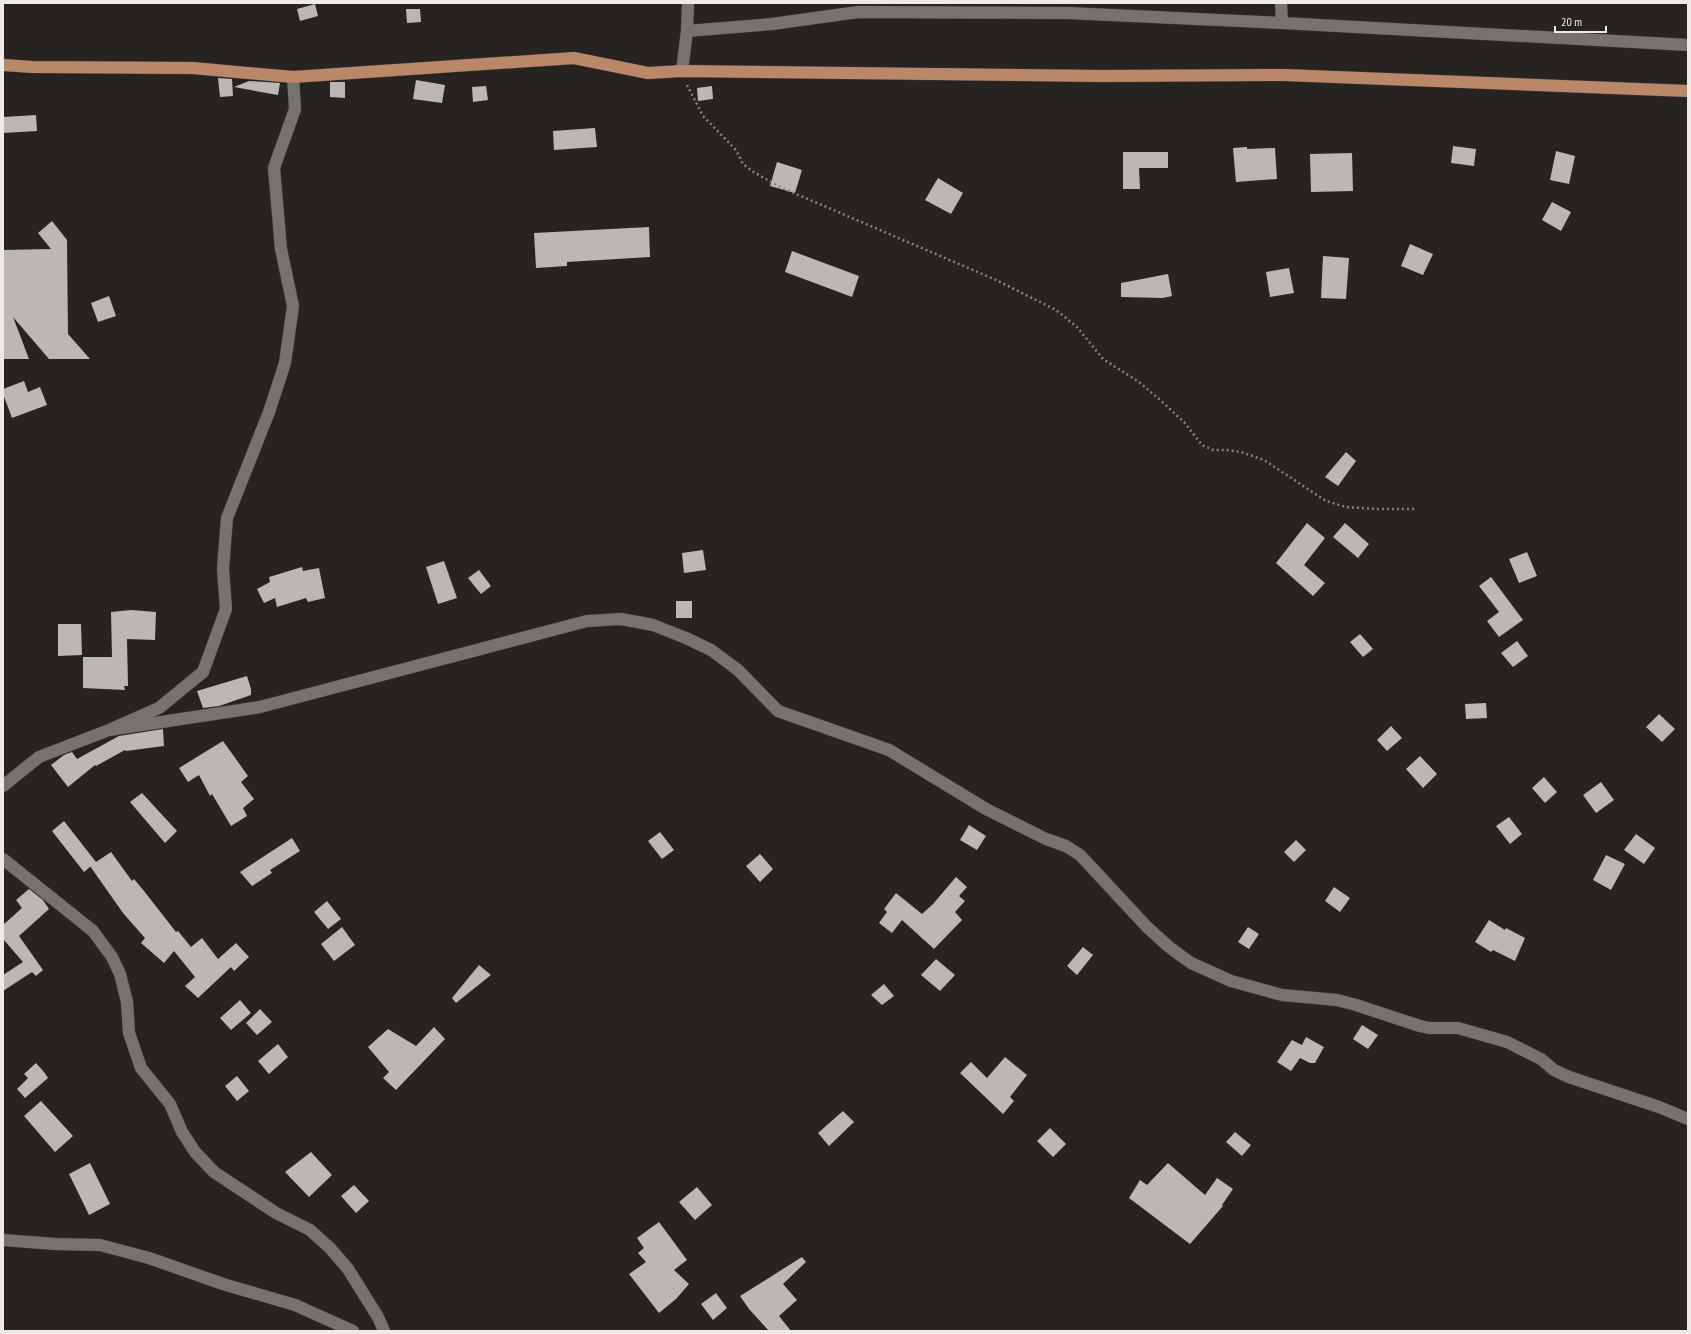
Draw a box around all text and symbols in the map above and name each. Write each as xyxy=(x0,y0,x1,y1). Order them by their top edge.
scale bar xyxy=(1555,8,1606,34)
text: 20 m xyxy=(1561,14,1582,29)

